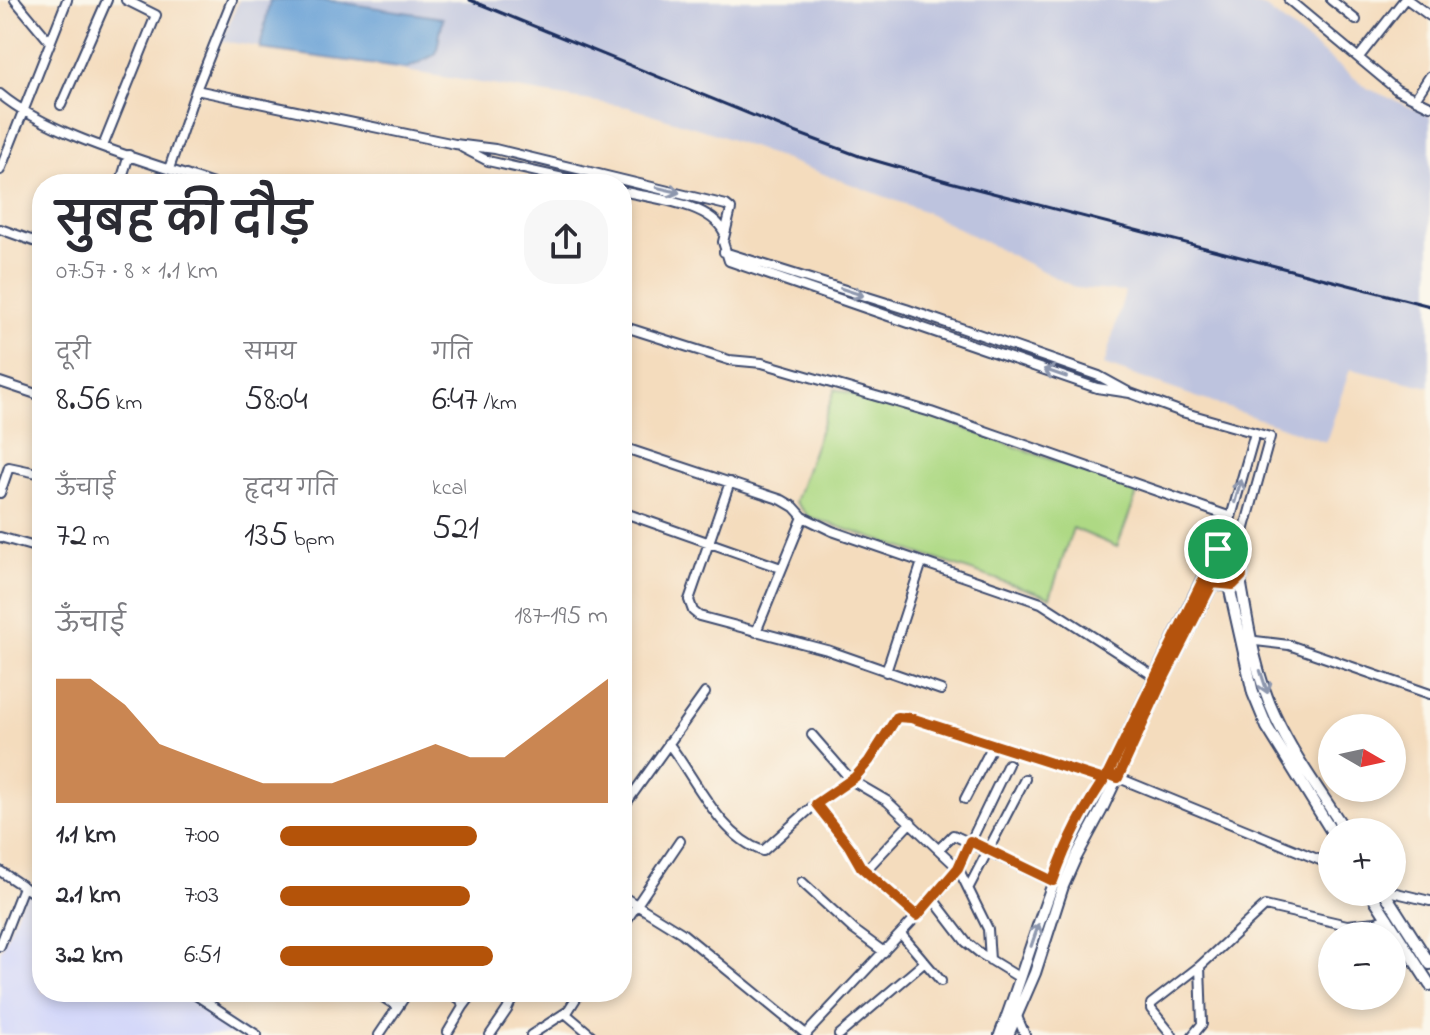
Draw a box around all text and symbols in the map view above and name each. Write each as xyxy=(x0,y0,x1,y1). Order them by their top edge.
one-way arrow xyxy=(655,183,681,198)
text: सुबह की दौड़ xyxy=(56,191,311,255)
button: share xyxy=(524,200,608,284)
text: 07:57 · 8 × 1.1 km xyxy=(56,253,218,291)
one-way arrow xyxy=(839,285,865,300)
text: दूरी xyxy=(56,338,91,370)
text: समय xyxy=(244,338,296,370)
text: गति xyxy=(432,338,472,370)
one-way arrow xyxy=(1043,365,1068,380)
text: 8.56 xyxy=(56,376,110,426)
text: 58:04 xyxy=(244,376,308,426)
text: 6:47 xyxy=(432,376,478,426)
text: km xyxy=(110,388,142,420)
text: /km xyxy=(478,388,517,420)
text: kcal xyxy=(432,473,467,505)
text: ऊँचाई xyxy=(56,474,115,506)
text: हृदय गति xyxy=(244,474,337,506)
one-way arrow xyxy=(1231,479,1246,505)
text: 521 xyxy=(432,505,479,555)
text: 72 xyxy=(56,512,87,562)
text: 135 xyxy=(244,512,288,562)
pin xyxy=(1184,515,1252,583)
text: m xyxy=(87,524,109,556)
text: bpm xyxy=(288,524,334,556)
icon: arrive xyxy=(1196,527,1240,571)
text: 187–195 m xyxy=(514,598,608,636)
text: ऊँचाई xyxy=(56,606,126,644)
one-way arrow xyxy=(1257,669,1272,695)
north arrow xyxy=(1318,714,1406,802)
map controls xyxy=(1318,714,1406,1010)
text: 1.1 km xyxy=(56,817,116,855)
text: 7:00 xyxy=(184,817,219,855)
button: + xyxy=(1318,818,1406,906)
text: 2.1 km xyxy=(56,877,121,915)
text: 7:03 xyxy=(184,877,219,915)
button: − xyxy=(1318,922,1406,1010)
one-way arrow xyxy=(1028,923,1043,948)
text: 3.2 km xyxy=(56,937,123,975)
text: 6:51 xyxy=(184,937,221,975)

